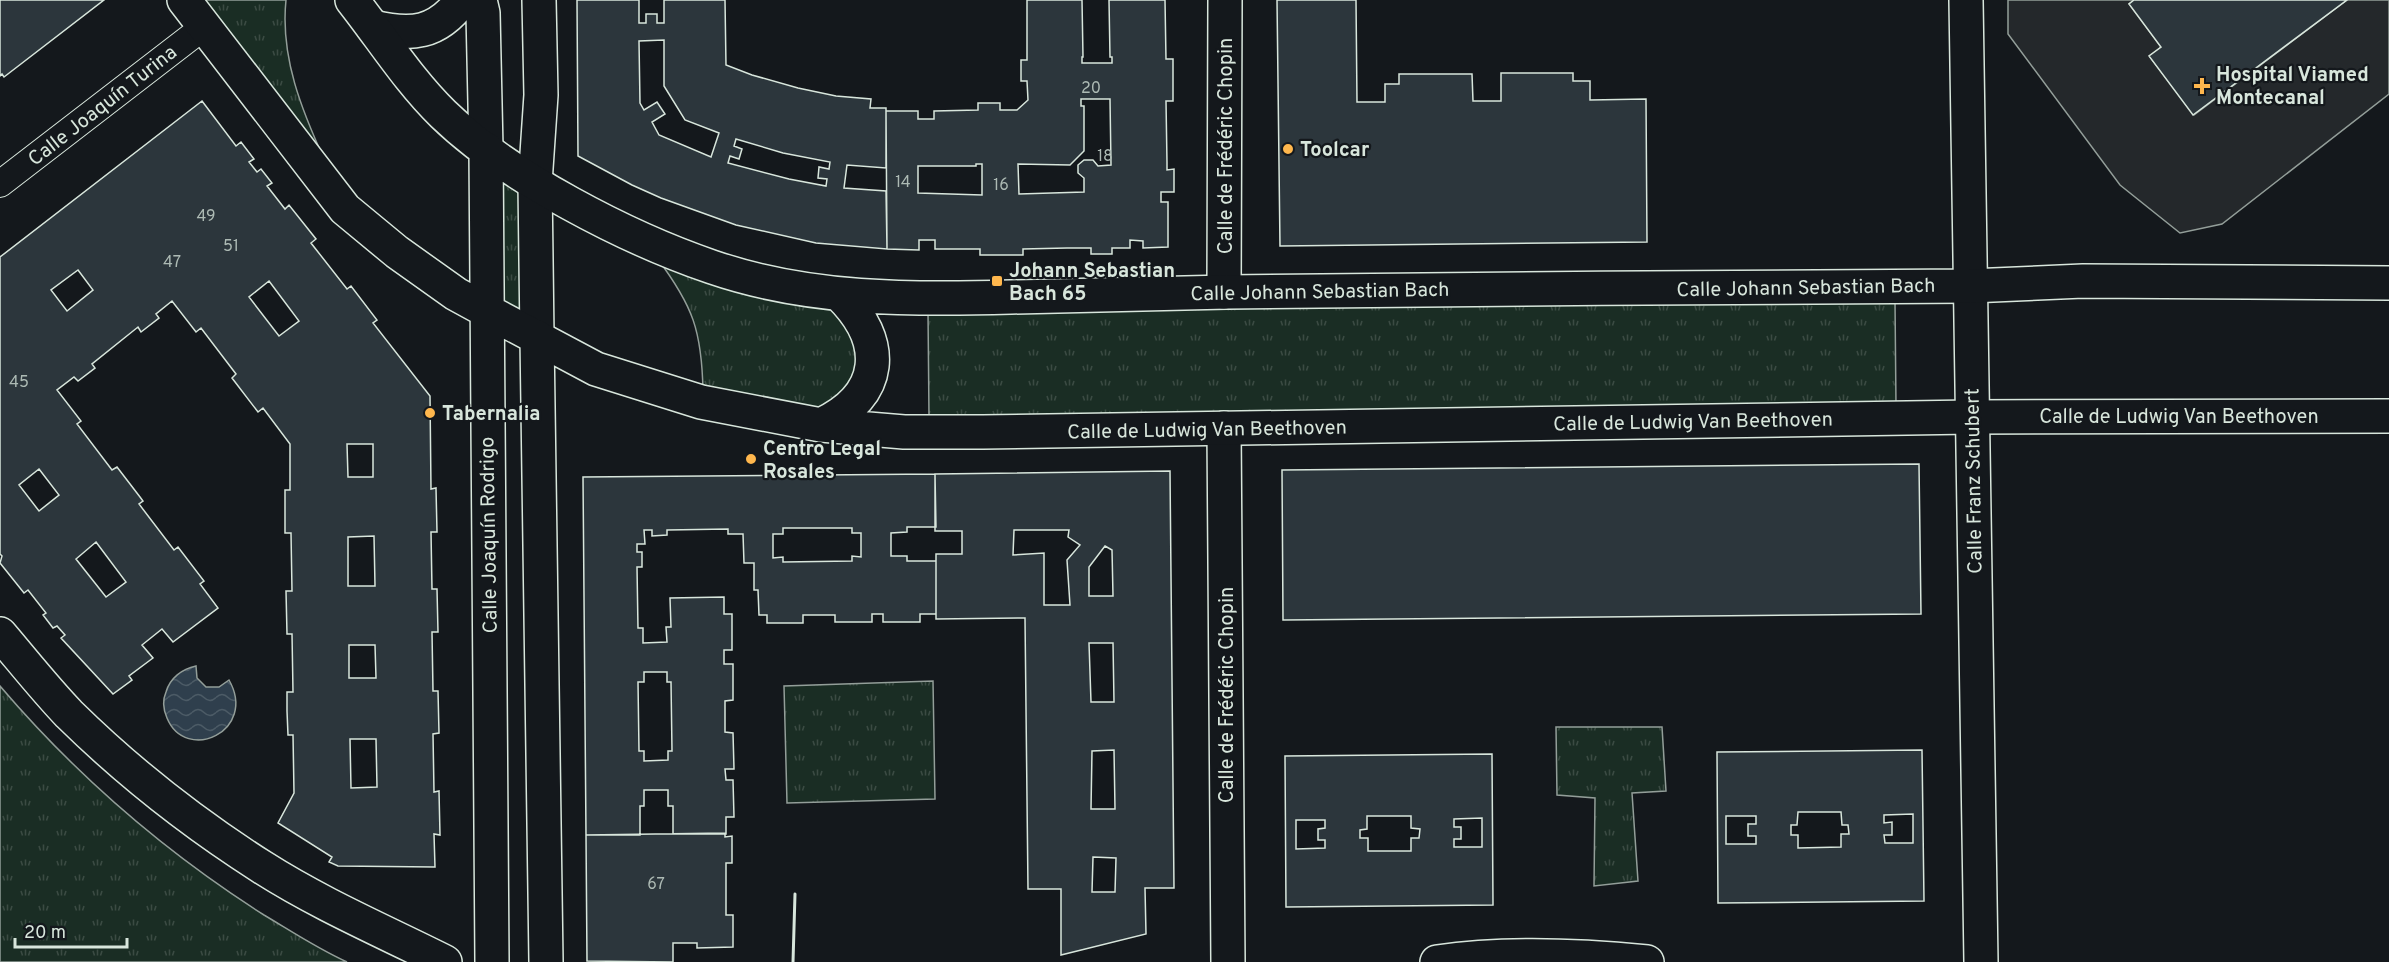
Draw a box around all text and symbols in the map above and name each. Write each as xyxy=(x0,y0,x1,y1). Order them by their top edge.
street label: Calle de Frédéric Chopin xyxy=(1214,38,1240,254)
street label: Calle Joaquín Turina xyxy=(23,40,183,173)
place label: Hospital Viamed Montecanal xyxy=(2216,63,2369,112)
marker: Hospital Viamed Montecanal xyxy=(2193,77,2211,95)
house number: 20 xyxy=(1081,79,1101,99)
place label: Toolcar xyxy=(1300,138,1370,164)
marker: Toolcar xyxy=(1281,142,1295,156)
house number: 18 xyxy=(1097,147,1113,167)
house number: 14 xyxy=(895,173,911,193)
house number: 16 xyxy=(993,176,1009,196)
house number: 49 xyxy=(196,207,216,227)
house number: 51 xyxy=(223,237,239,257)
house number: 47 xyxy=(163,253,181,273)
place label: Johann Sebastian Bach 65 xyxy=(1009,259,1175,308)
marker: Johann Sebastian Bach 65 xyxy=(990,274,1004,288)
street label: Calle Johann Sebastian Bach xyxy=(1676,274,1936,304)
street label: Calle Johann Sebastian Bach xyxy=(1190,278,1450,308)
house number: 45 xyxy=(9,373,29,393)
street label: Calle Franz Schubert xyxy=(1960,388,1990,574)
place label: Tabernalia xyxy=(442,402,540,428)
street label: Calle de Ludwig Van Beethoven xyxy=(2039,405,2319,431)
marker: Tabernalia xyxy=(423,406,437,420)
street label: Calle de Ludwig Van Beethoven xyxy=(1553,408,1833,438)
street label: Calle de Ludwig Van Beethoven xyxy=(1067,416,1347,446)
street label: Calle Joaquín Rodrigo xyxy=(475,436,505,634)
place label: Centro Legal Rosales xyxy=(763,437,881,486)
marker: Centro Legal Rosales xyxy=(744,452,758,466)
street label: Calle de Frédéric Chopin xyxy=(1215,587,1241,803)
house number: 67 xyxy=(647,875,665,895)
scale bar xyxy=(15,911,128,949)
text: 20 m xyxy=(24,922,66,945)

